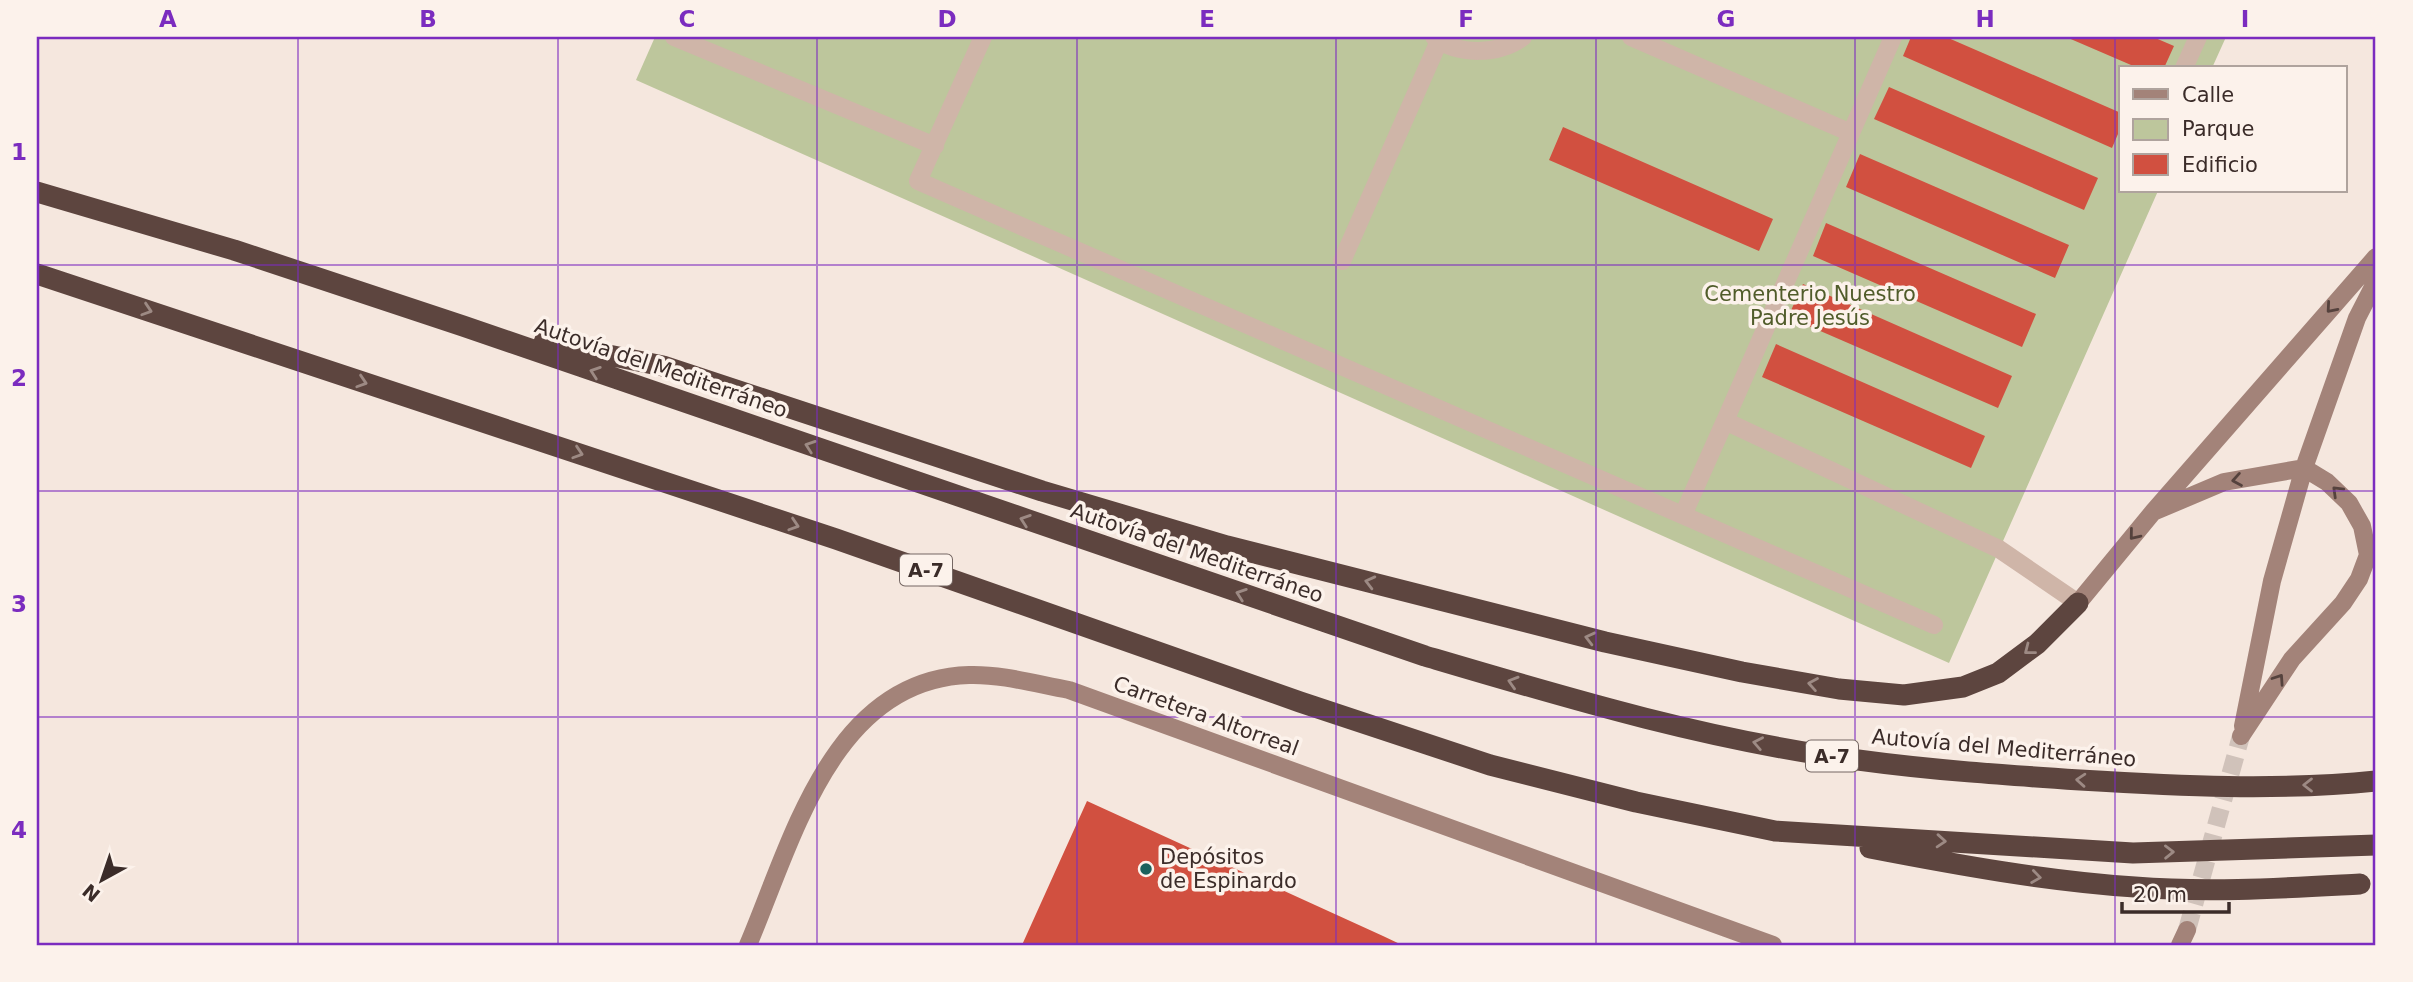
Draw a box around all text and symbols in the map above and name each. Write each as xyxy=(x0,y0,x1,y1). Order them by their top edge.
text: A xyxy=(159,6,177,32)
text: B xyxy=(419,6,437,32)
text: C xyxy=(679,6,695,32)
text: D xyxy=(937,6,957,32)
text: E xyxy=(1199,6,1215,32)
text: F xyxy=(1458,6,1474,32)
text: G xyxy=(1717,6,1735,32)
text: H xyxy=(1975,6,1995,32)
text: I xyxy=(2241,6,2249,32)
legend xyxy=(2119,66,2346,192)
text: Calle xyxy=(2182,83,2234,107)
text: Parque xyxy=(2182,117,2254,141)
text: 1 xyxy=(11,139,27,165)
text: Edificio xyxy=(2182,153,2258,177)
park label: Cementerio Nuestro Padre Jesús xyxy=(1704,282,1916,330)
one-way arrow xyxy=(2327,300,2339,313)
one-way arrow xyxy=(140,302,152,316)
street label: Autovía del Mediterráneo xyxy=(532,313,790,423)
text: 2 xyxy=(11,365,27,391)
one-way arrow xyxy=(590,366,602,380)
one-way arrow xyxy=(356,373,368,388)
one-way arrow xyxy=(805,440,817,454)
one-way arrow xyxy=(572,445,584,459)
one-way arrow xyxy=(2231,472,2243,487)
one-way arrow xyxy=(2332,486,2345,499)
street label: Autovía del Mediterráneo xyxy=(1068,498,1326,608)
one-way arrow xyxy=(1020,514,1032,528)
one-way arrow xyxy=(788,517,800,531)
one-way arrow xyxy=(2129,528,2142,540)
road number: A-7 xyxy=(900,554,952,586)
one-way arrow xyxy=(1364,576,1376,590)
one-way arrow xyxy=(1235,588,1247,602)
text: 3 xyxy=(11,591,27,617)
one-way arrow xyxy=(1584,632,1596,646)
one-way arrow xyxy=(2024,642,2036,655)
street label: Carretera Altorreal xyxy=(1110,671,1302,761)
one-way arrow xyxy=(2271,674,2283,687)
one-way arrow xyxy=(1508,676,1520,691)
one-way arrow xyxy=(1807,677,1819,692)
street label: Autovía del Mediterráneo xyxy=(1871,724,2137,772)
one-way arrow xyxy=(1752,736,1764,751)
road number: A-7 xyxy=(1806,740,1858,772)
one-way arrow xyxy=(2075,773,2086,788)
one-way arrow xyxy=(2302,777,2313,793)
text: 4 xyxy=(11,817,27,843)
one-way arrow xyxy=(1936,834,1947,849)
one-way arrow xyxy=(2164,844,2174,860)
place label: Depósitos de Espinardo xyxy=(1160,845,1297,893)
north arrow xyxy=(66,846,136,916)
marker: Depósitos de Espinardo xyxy=(1138,861,1154,877)
one-way arrow xyxy=(2030,870,2041,885)
scale bar xyxy=(2122,870,2229,914)
text: N xyxy=(78,879,104,907)
text: 20 m xyxy=(2133,883,2187,907)

